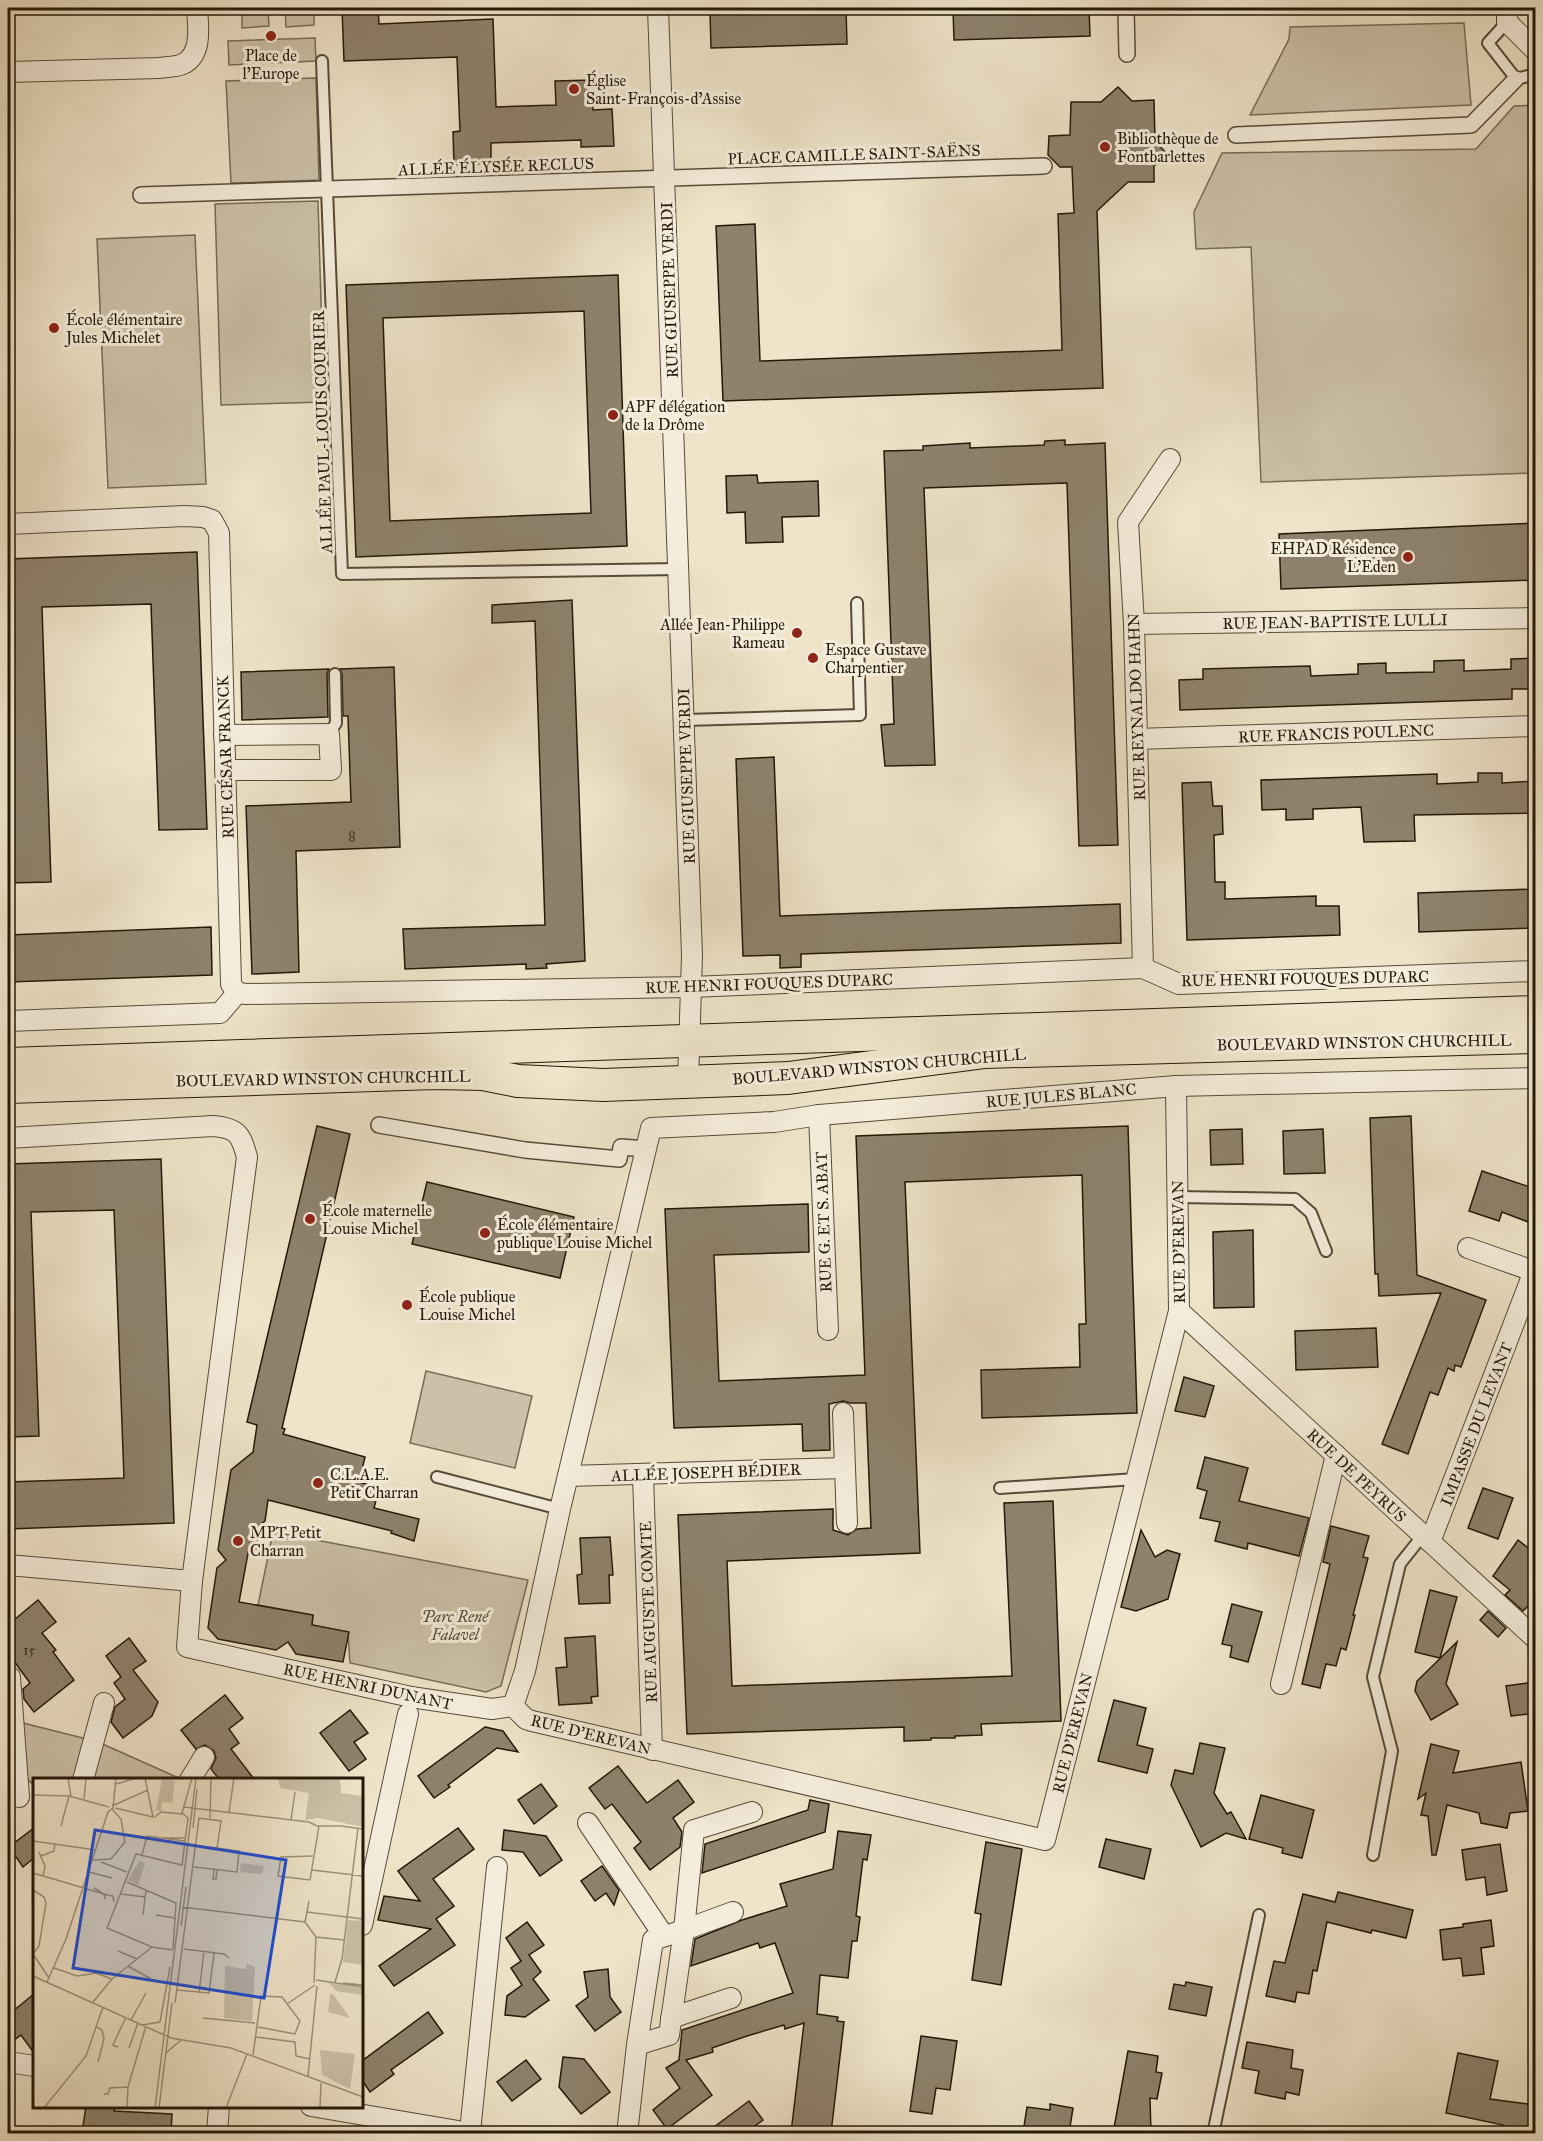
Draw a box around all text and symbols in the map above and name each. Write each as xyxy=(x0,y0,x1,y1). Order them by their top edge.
marker: Place de l'Europe xyxy=(264,29,278,43)
place label: Place de l'Europe xyxy=(242,46,300,83)
place label: Église Saint-François-d'Assise xyxy=(586,69,741,108)
marker: Église Saint-François-d'Assise xyxy=(567,82,581,96)
place label: Bibliothèque de Fontbarlettes xyxy=(1117,129,1219,166)
street label: PLACE CAMILLE SAINT-SAËNS xyxy=(727,140,981,168)
marker: Bibliothèque de Fontbarlettes xyxy=(1098,140,1112,154)
street label: ALLÉE ÉLYSÉE RECLUS xyxy=(397,152,594,179)
street label: RUE GIUSEPPE VERDI xyxy=(657,201,682,378)
place label: École élémentaire Jules Michelet xyxy=(64,308,183,348)
street label: ALLÉE PAUL-LOUIS COURIER xyxy=(307,309,336,555)
marker: École élémentaire Jules Michelet xyxy=(47,321,61,335)
place label: APF délégation de la Drôme xyxy=(624,397,726,434)
marker: APF délégation de la Drôme xyxy=(606,408,620,422)
place label: EHPAD Résidence L'Eden xyxy=(1270,539,1396,576)
marker: EHPAD Résidence L'Eden xyxy=(1401,550,1415,564)
street label: RUE JEAN-BAPTISTE LULLI xyxy=(1222,610,1448,634)
street label: RUE REYNALDO HAHN xyxy=(1124,612,1149,801)
place label: Allée Jean-Philippe Rameau xyxy=(659,615,785,652)
marker: Allée Jean-Philippe Rameau xyxy=(790,626,804,640)
place label: Espace Gustave Charpentier xyxy=(825,640,927,677)
marker: Espace Gustave Charpentier xyxy=(806,651,820,665)
street label: RUE CÉSAR FRANCK xyxy=(211,674,238,839)
street label: RUE GIUSEPPE VERDI xyxy=(674,687,699,864)
street label: RUE FRANCIS POULENC xyxy=(1238,721,1434,746)
house number: 8 xyxy=(348,828,356,845)
street label: RUE HENRI FOUQUES DUPARC xyxy=(1181,967,1429,990)
street label: RUE HENRI FOUQUES DUPARC xyxy=(645,970,893,997)
street label: BOULEVARD WINSTON CHURCHILL xyxy=(1216,1030,1512,1055)
street label: BOULEVARD WINSTON CHURCHILL xyxy=(731,1044,1027,1089)
street label: BOULEVARD WINSTON CHURCHILL xyxy=(175,1066,471,1091)
street label: RUE JULES BLANC xyxy=(985,1079,1137,1113)
street label: RUE G. ET S. ABAT xyxy=(812,1151,835,1293)
street label: RUE D'EREVAN xyxy=(1168,1180,1189,1304)
place label: École maternelle Louise Michel xyxy=(322,1199,432,1238)
marker: École maternelle Louise Michel xyxy=(303,1212,317,1226)
place label: École élémentaire publique Louise Michel xyxy=(496,1213,653,1253)
marker: École élémentaire publique Louise Michel xyxy=(478,1226,492,1240)
place label: École publique Louise Michel xyxy=(419,1285,516,1324)
marker: École publique Louise Michel xyxy=(400,1298,414,1312)
street label: IMPASSE DU LEVANT xyxy=(1437,1340,1516,1508)
street label: RUE DE PEYRUS xyxy=(1303,1424,1410,1526)
street label: ALLÉE JOSEPH BÉDIER xyxy=(610,1458,802,1486)
place label: C.L.A.E. Petit Charran xyxy=(330,1465,419,1502)
marker: C.L.A.E. Petit Charran xyxy=(311,1476,325,1490)
street label: RUE AUGUSTE COMTE xyxy=(636,1521,661,1703)
place label: MPT Petit Charran xyxy=(250,1523,322,1560)
marker: MPT Petit Charran xyxy=(231,1534,245,1548)
park label: Parc René Falavel xyxy=(422,1607,491,1644)
house number: 15 xyxy=(23,1642,35,1659)
street label: RUE HENRI DUNANT xyxy=(282,1659,454,1714)
street label: RUE D'EREVAN xyxy=(1048,1671,1097,1795)
street label: RUE D'EREVAN xyxy=(529,1710,653,1759)
inset map xyxy=(33,1778,363,2108)

